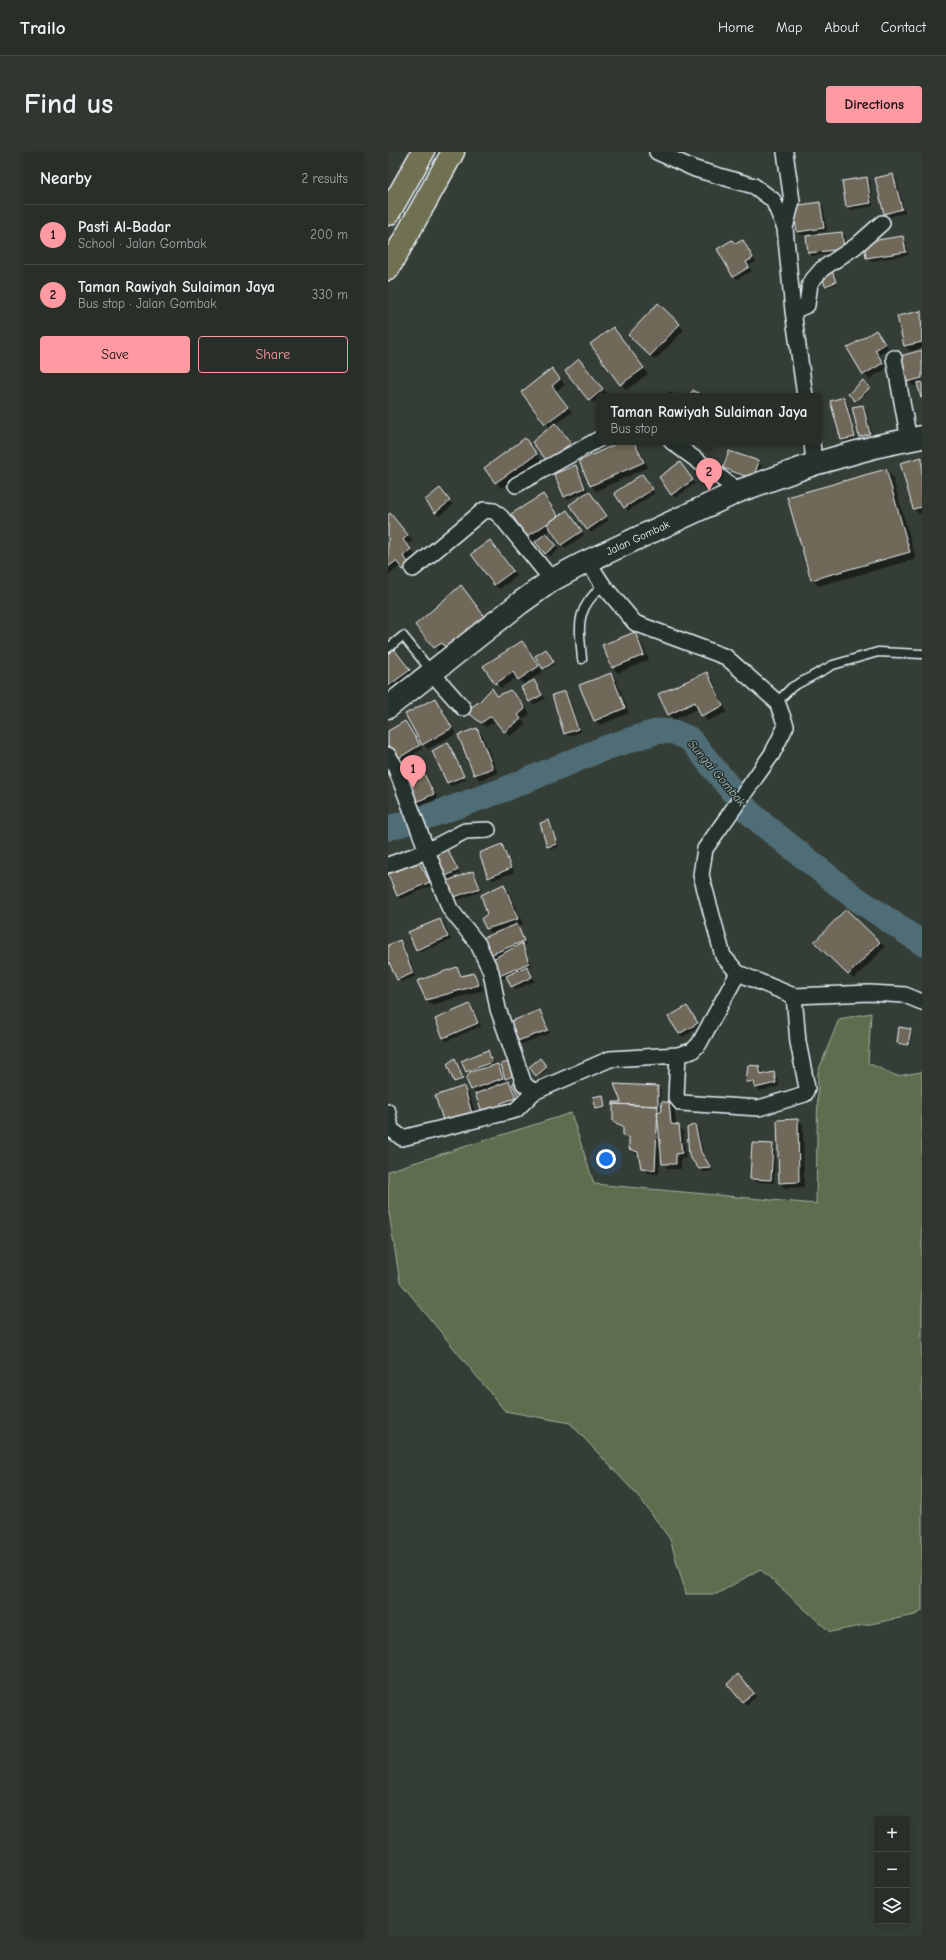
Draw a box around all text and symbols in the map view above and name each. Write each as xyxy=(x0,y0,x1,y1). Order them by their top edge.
text: Trailo xyxy=(20,17,66,39)
text: Home xyxy=(718,19,754,36)
text: Map xyxy=(776,19,802,36)
text: About xyxy=(824,19,859,36)
text: Contact xyxy=(881,19,926,36)
button: Directions xyxy=(826,86,922,123)
text: Find us xyxy=(24,88,113,120)
text: Nearby xyxy=(40,169,91,188)
text: 2 results xyxy=(301,171,348,186)
text: Pasti Al-Badar xyxy=(78,218,170,236)
text: 1 xyxy=(50,227,56,242)
text: 200 m xyxy=(310,227,348,242)
text: School · Jalan Gombak xyxy=(78,236,207,251)
text: Taman Rawiyah Sulaiman Jaya xyxy=(78,278,275,296)
text: 2 xyxy=(50,287,56,302)
text: 330 m xyxy=(312,287,348,302)
text: Bus stop · Jalan Gombak xyxy=(78,296,217,311)
button: Save xyxy=(40,336,190,373)
button: Share xyxy=(198,336,348,373)
popup xyxy=(596,393,822,445)
text: Taman Rawiyah Sulaiman Jaya xyxy=(611,403,807,421)
text: Bus stop xyxy=(611,421,658,436)
pin: 2 xyxy=(696,458,722,491)
street label: Jalan Gombak xyxy=(604,517,672,558)
water label: Sungai Gombak xyxy=(685,737,749,809)
pin: 1 xyxy=(400,755,426,788)
your location xyxy=(596,1149,616,1169)
map controls xyxy=(874,1816,910,1924)
button: + xyxy=(874,1816,910,1852)
button: − xyxy=(874,1852,910,1888)
button: layers xyxy=(874,1888,910,1924)

